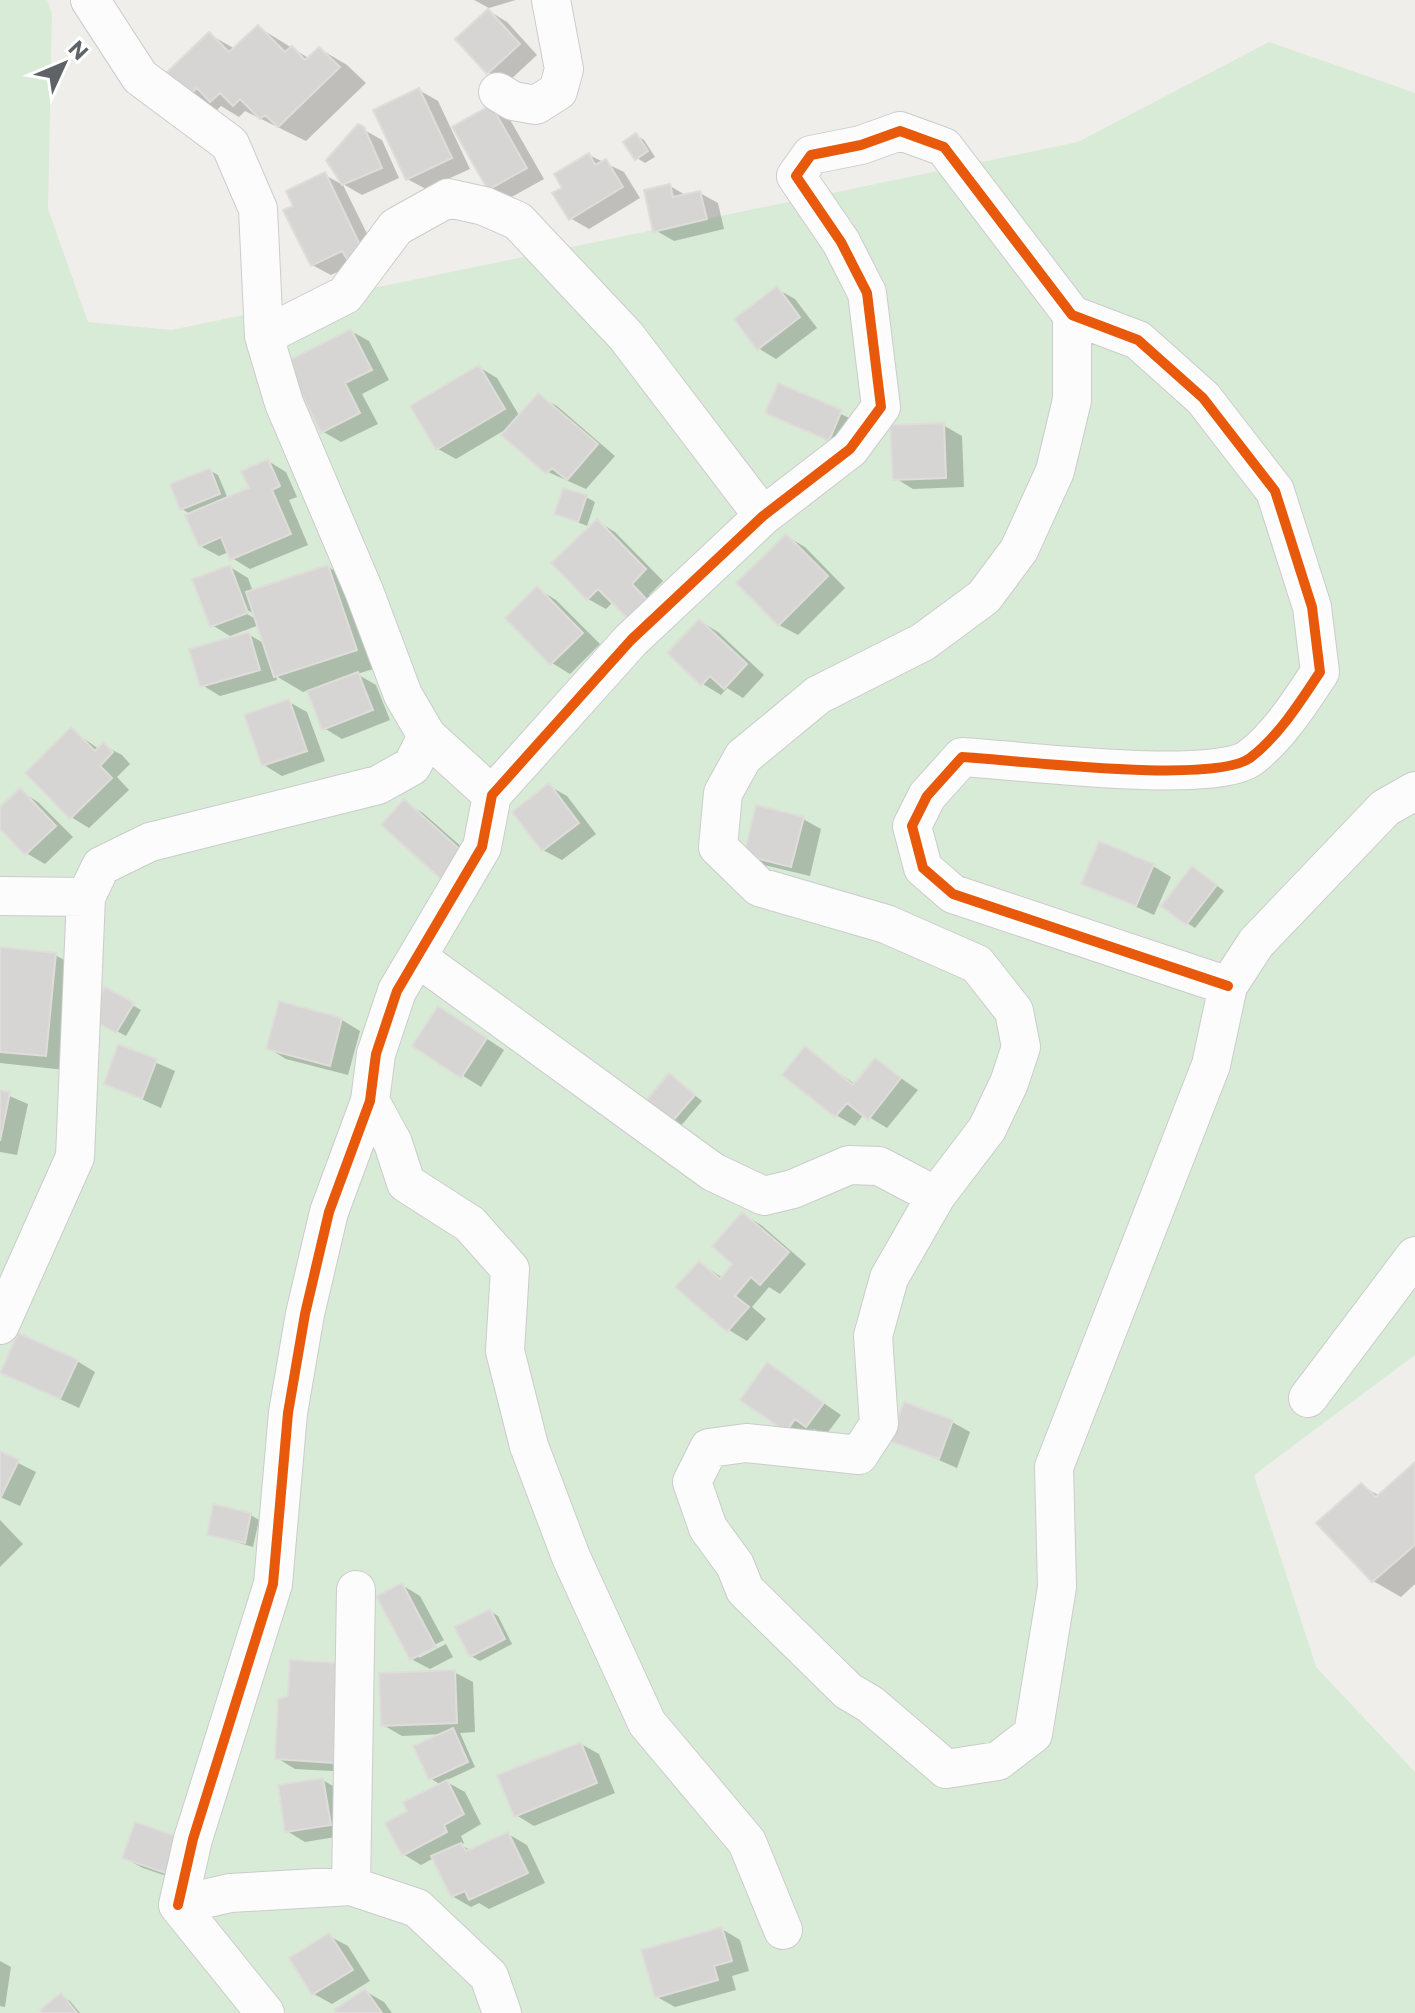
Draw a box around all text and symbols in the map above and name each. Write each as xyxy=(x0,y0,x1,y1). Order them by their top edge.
north arrow xyxy=(24,24,104,104)
text: N xyxy=(63,34,94,65)

